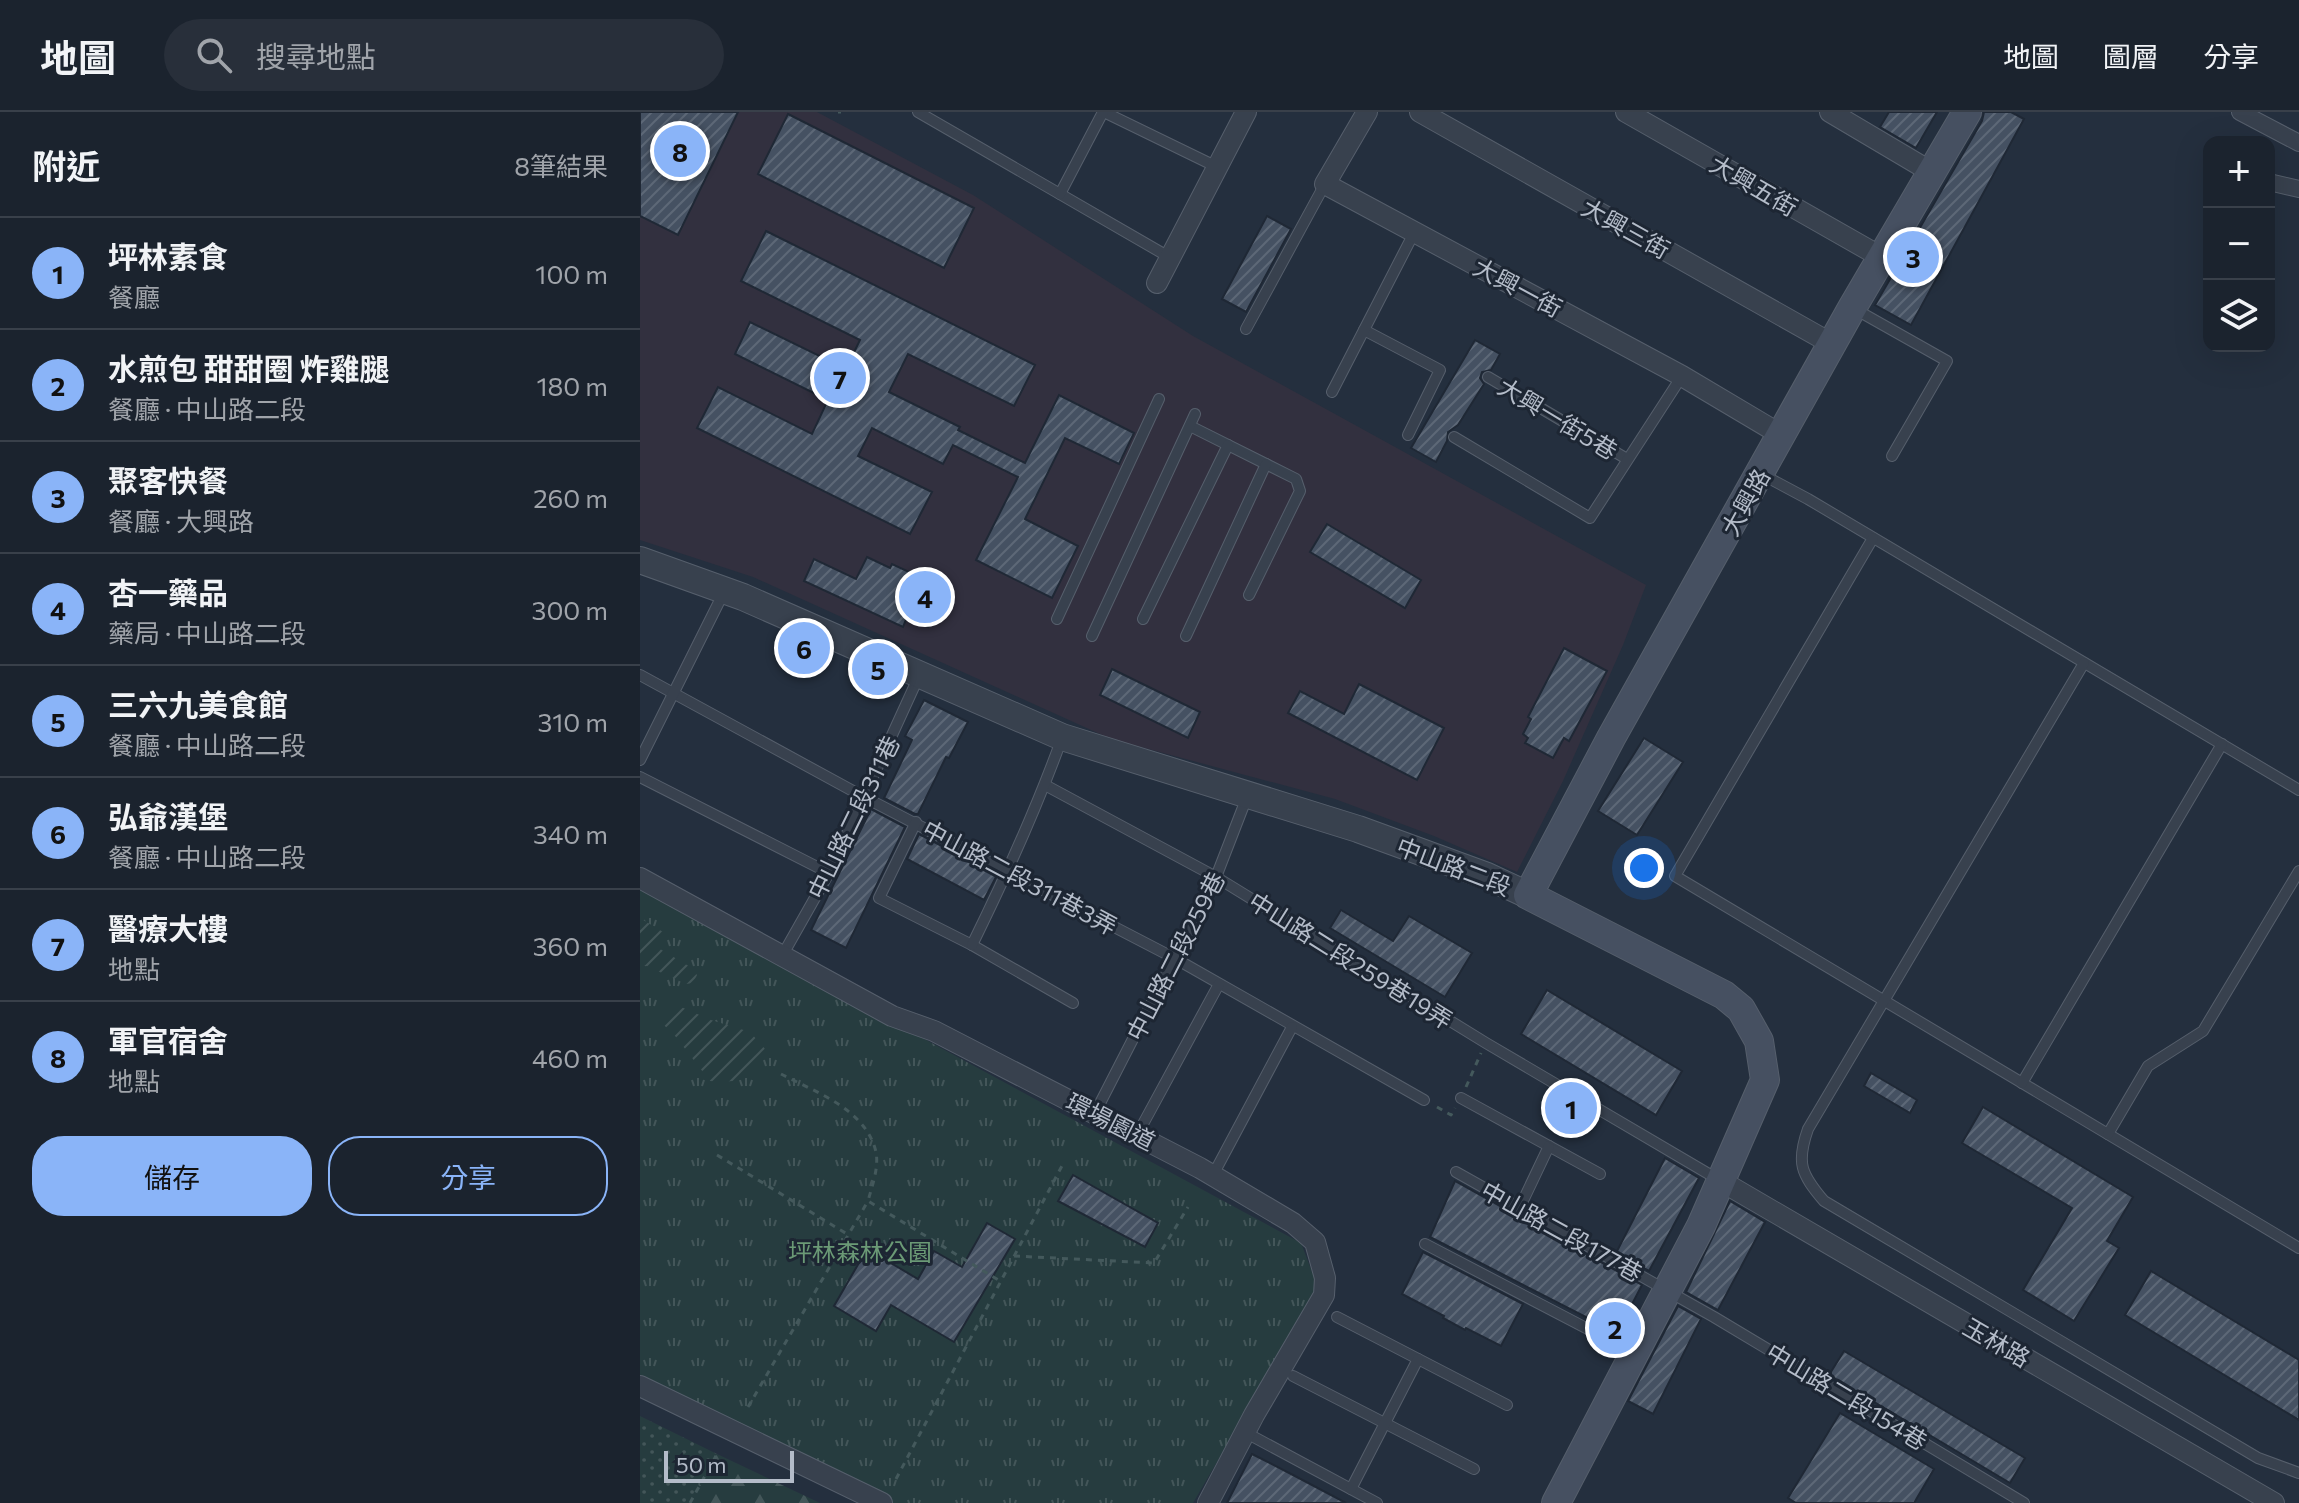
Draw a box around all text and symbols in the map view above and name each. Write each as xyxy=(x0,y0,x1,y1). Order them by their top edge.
search box xyxy=(164,19,724,91)
text: 地圖 xyxy=(40,33,116,80)
icon: search xyxy=(192,33,236,77)
text: 搜尋地點 xyxy=(256,37,376,74)
text: 地圖 xyxy=(2003,39,2059,73)
text: 圖層 xyxy=(2103,39,2159,73)
text: 分享 xyxy=(2203,39,2259,73)
pin: 8 xyxy=(654,121,706,181)
map controls xyxy=(2203,136,2275,352)
button: + xyxy=(2203,136,2275,208)
text: 附近 xyxy=(32,144,100,186)
street label: 大興五街 xyxy=(1705,148,1803,222)
text: 8筆結果 xyxy=(514,150,608,181)
street label: 大興三街 xyxy=(1577,192,1675,264)
button: − xyxy=(2203,208,2275,280)
pin: 3 xyxy=(1887,227,1939,287)
text: 坪林素食 xyxy=(108,237,228,274)
street label: 大興一街 xyxy=(1469,252,1567,322)
text: 1 xyxy=(52,258,64,289)
text: 100 m xyxy=(535,258,608,289)
button: layers xyxy=(2203,280,2275,352)
text: 餐廳 xyxy=(108,281,160,312)
pin: 7 xyxy=(814,348,866,408)
text: 水煎包 甜甜圈 炸雞腿 xyxy=(108,349,389,386)
text: 2 xyxy=(51,370,65,401)
text: 180 m xyxy=(536,370,608,401)
street label: 大興一街5巷 xyxy=(1493,371,1623,465)
text: 餐廳 · 中山路二段 xyxy=(108,393,306,424)
text: 聚客快餐 xyxy=(108,461,228,498)
street label: 大興路 xyxy=(1715,463,1775,541)
text: 3 xyxy=(50,482,66,513)
text: 260 m xyxy=(533,482,608,513)
text: 餐廳 · 大興路 xyxy=(108,505,254,536)
pin: 4 xyxy=(899,567,951,627)
text: 杏一藥品 xyxy=(108,573,228,610)
text: 4 xyxy=(50,594,66,625)
text: 300 m xyxy=(532,594,608,625)
text: 藥局 · 中山路二段 xyxy=(108,617,306,648)
pin: 6 xyxy=(778,618,830,678)
pin: 5 xyxy=(852,639,904,699)
text: 三六九美食館 xyxy=(108,685,288,722)
text: 5 xyxy=(50,706,66,737)
text: 310 m xyxy=(537,706,608,737)
text: 餐廳 · 中山路二段 xyxy=(108,729,306,760)
street label: 中山路二段311巷 xyxy=(801,731,905,903)
text: 弘爺漢堡 xyxy=(108,797,228,834)
street label: 中山路二段311巷3弄 xyxy=(918,814,1122,940)
text: 6 xyxy=(50,818,66,849)
text: 340 m xyxy=(533,818,608,849)
street label: 中山路二段 xyxy=(1393,831,1515,901)
text: 餐廳 · 中山路二段 xyxy=(108,841,306,872)
your location xyxy=(1624,848,1664,888)
street label: 中山路二段259巷 xyxy=(1120,867,1230,1045)
street label: 中山路二段259巷19弄 xyxy=(1244,886,1458,1034)
text: 醫療大樓 xyxy=(108,909,228,946)
text: 7 xyxy=(51,930,65,961)
text: 360 m xyxy=(533,930,608,961)
text: 地點 xyxy=(108,953,160,984)
text: 軍官宿舍 xyxy=(108,1021,228,1058)
text: 8 xyxy=(50,1042,66,1073)
text: 460 m xyxy=(532,1042,608,1073)
text: 地點 xyxy=(108,1065,160,1096)
pin: 1 xyxy=(1545,1078,1597,1138)
street label: 環場園道 xyxy=(1062,1086,1160,1156)
button: 儲存 xyxy=(32,1136,312,1216)
button: 分享 xyxy=(328,1136,608,1216)
street label: 中山路二段177巷 xyxy=(1476,1175,1648,1287)
park label: 坪林森林公園 xyxy=(788,1237,932,1266)
pin: 2 xyxy=(1589,1298,1641,1358)
street label: 玉林路 xyxy=(1959,1311,2035,1373)
street label: 中山路二段154巷 xyxy=(1761,1337,1933,1455)
scale bar xyxy=(664,1447,794,1483)
text: 50 m xyxy=(676,1451,726,1478)

